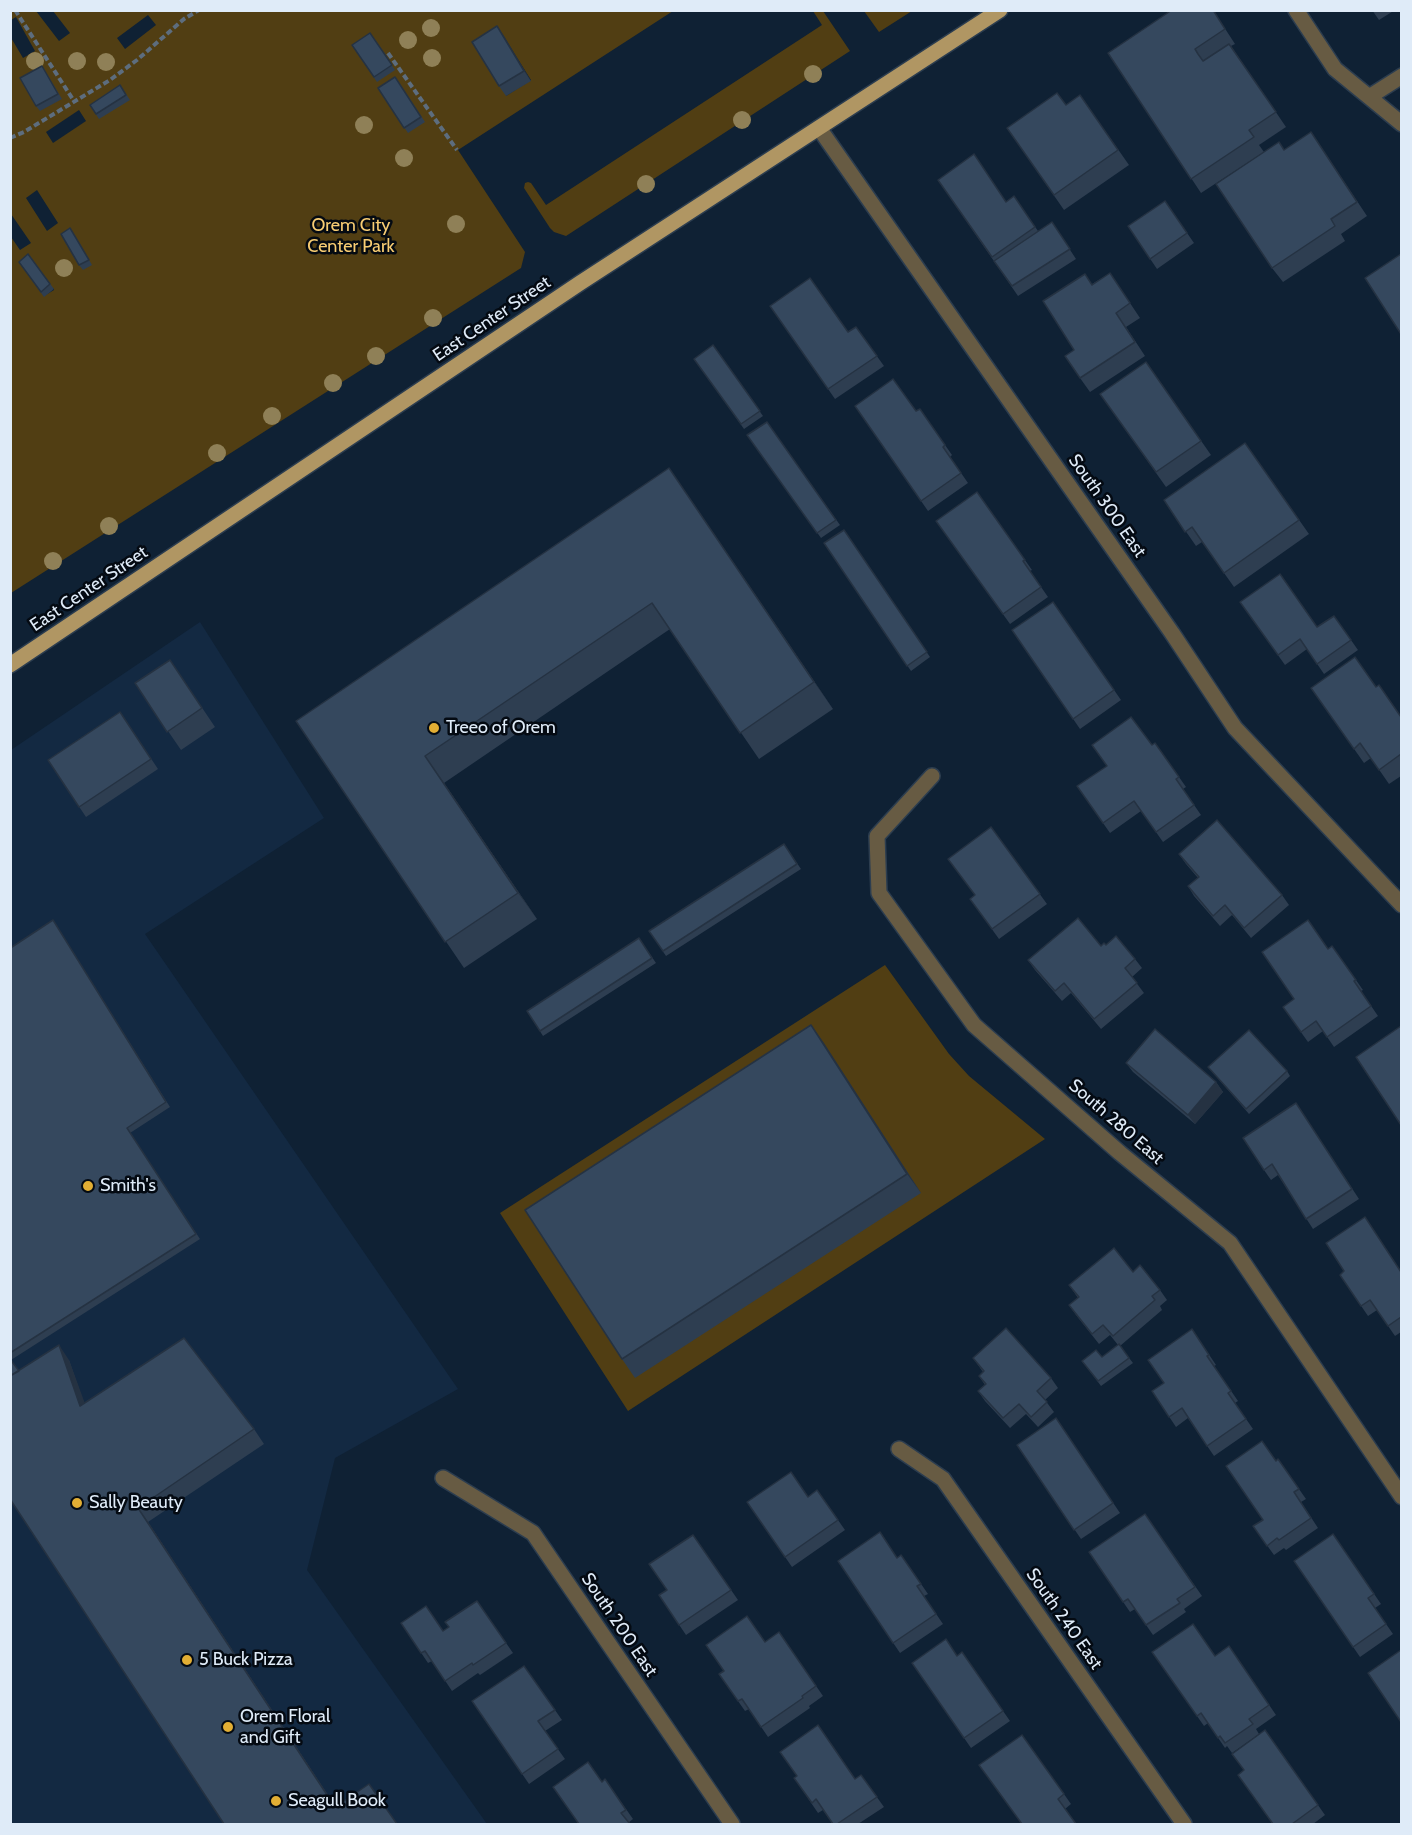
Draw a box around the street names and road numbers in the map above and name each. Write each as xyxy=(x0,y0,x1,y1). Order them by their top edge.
street label: East Center Street xyxy=(429,272,555,366)
street label: South 300 East xyxy=(1064,450,1150,562)
street label: East Center Street xyxy=(26,542,152,636)
street label: South 280 East xyxy=(1064,1075,1168,1169)
street label: South 240 East xyxy=(1021,1564,1107,1674)
street label: South 200 East xyxy=(576,1569,662,1681)

